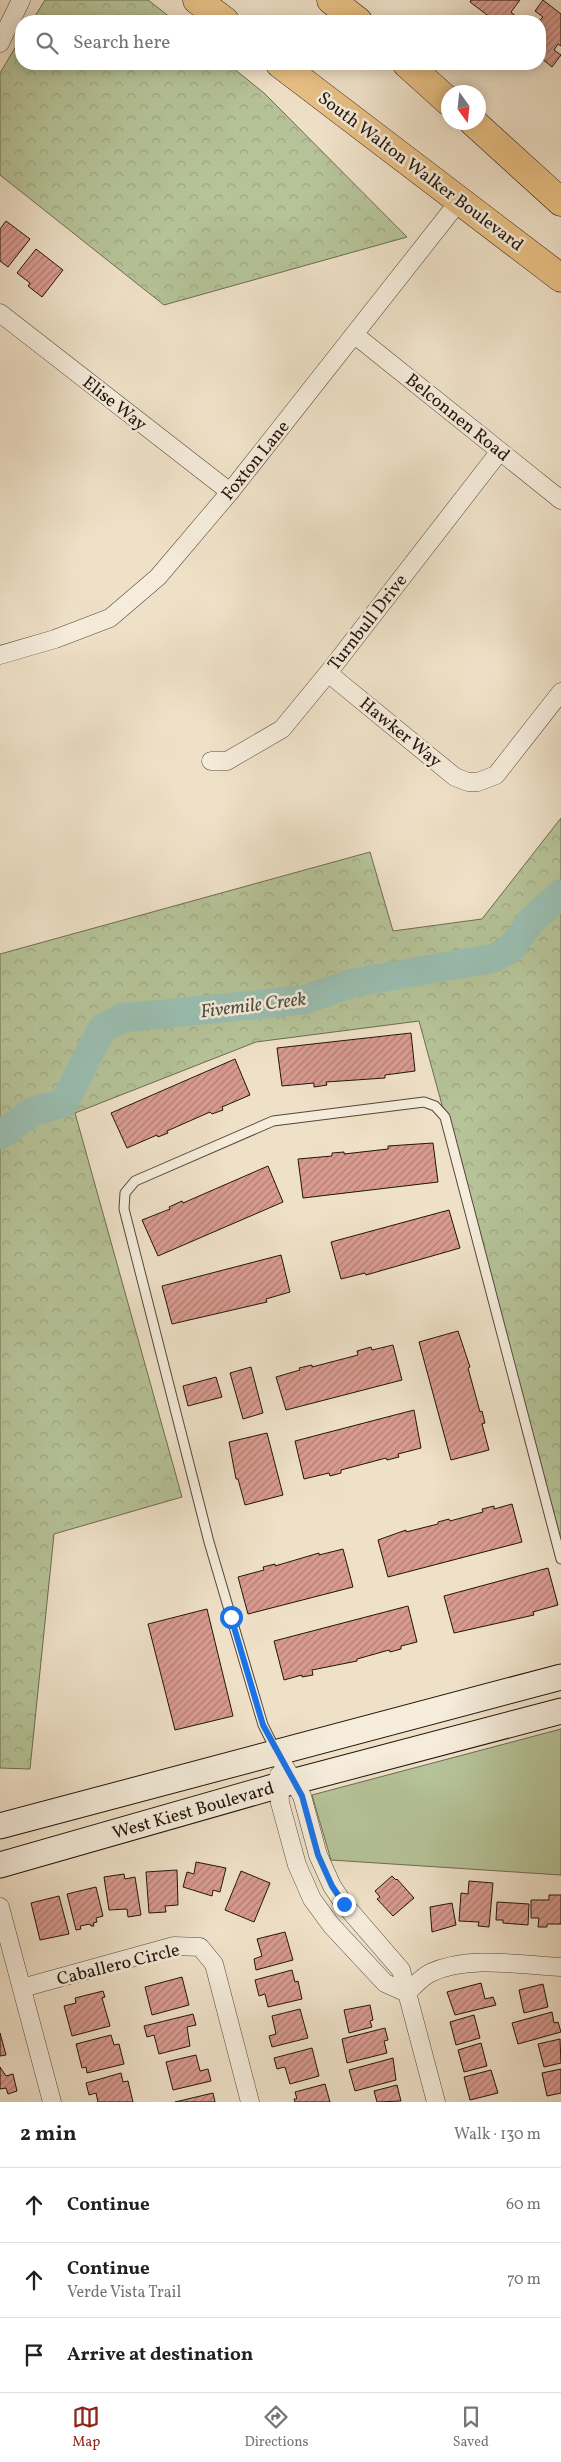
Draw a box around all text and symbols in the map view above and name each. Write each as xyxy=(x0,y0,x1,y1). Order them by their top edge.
search box xyxy=(15,15,546,70)
icon: search xyxy=(33,29,61,57)
text: Search here xyxy=(73,30,170,56)
north arrow xyxy=(441,85,486,130)
street label: South Walton Walker Boulevard xyxy=(312,86,528,258)
street label: Belconnen Road xyxy=(400,368,515,468)
street label: Elise Way xyxy=(76,371,152,438)
street label: Foxton Lane xyxy=(216,416,296,506)
street label: Turnbull Drive xyxy=(323,569,414,676)
street label: Hawker Way xyxy=(354,692,447,774)
water label: Fivemile Creek xyxy=(199,987,308,1025)
route start xyxy=(220,1606,243,1629)
street label: West Kiest Boulevard xyxy=(110,1776,277,1847)
route end xyxy=(333,1893,356,1916)
street label: Caballero Circle xyxy=(54,1938,182,1993)
text: 2 min xyxy=(20,2120,77,2149)
text: Walk · 130 m xyxy=(454,2124,541,2146)
icon: ahead xyxy=(20,2191,48,2219)
text: Continue xyxy=(67,2192,150,2218)
text: 60 m xyxy=(506,2194,541,2216)
text: Continue xyxy=(67,2256,150,2282)
icon: ahead xyxy=(20,2266,48,2294)
text: 70 m xyxy=(507,2269,541,2291)
text: Verde Vista Trail xyxy=(67,2282,181,2304)
icon: arrive xyxy=(20,2341,48,2369)
text: Arrive at destination xyxy=(67,2342,253,2368)
tab: Map xyxy=(72,2403,100,2452)
tab: Directions xyxy=(244,2403,309,2452)
tab: Saved xyxy=(453,2403,489,2452)

